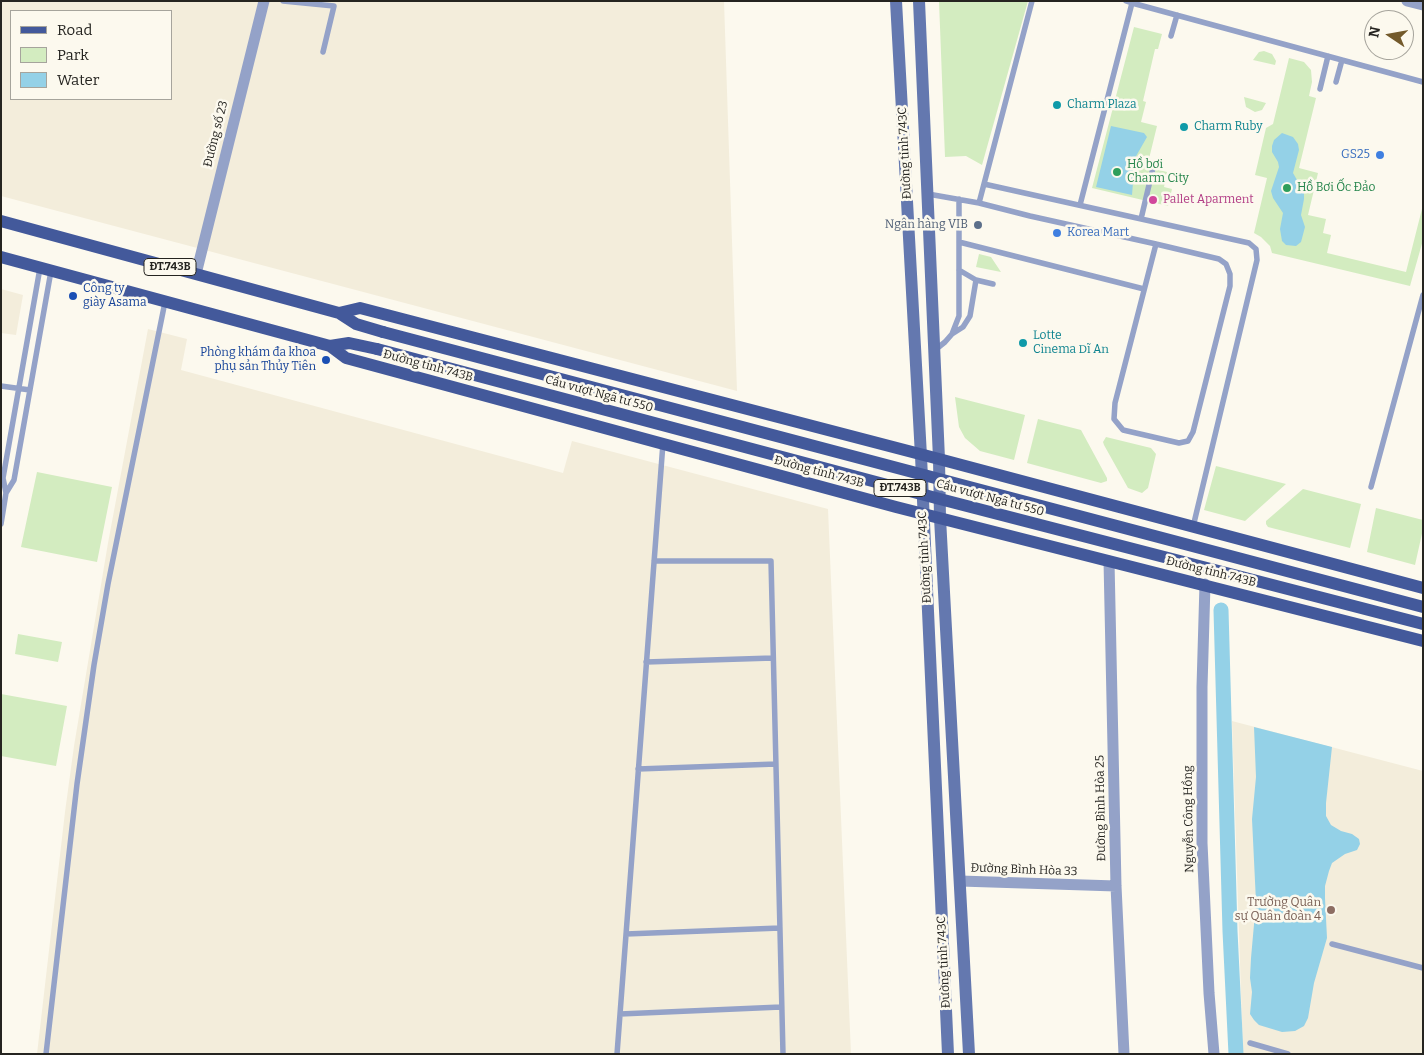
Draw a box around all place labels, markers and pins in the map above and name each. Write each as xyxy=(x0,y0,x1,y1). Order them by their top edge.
place label: Charm Plaza xyxy=(1067,98,1137,112)
marker: Charm Plaza xyxy=(1051,99,1063,111)
place label: Charm Ruby xyxy=(1194,120,1263,134)
marker: Charm Ruby xyxy=(1178,121,1190,133)
place label: GS25 xyxy=(1341,148,1370,162)
marker: GS25 xyxy=(1374,149,1386,161)
place label: Hồ bơi Charm City xyxy=(1127,158,1189,186)
marker: Hồ bơi Charm City xyxy=(1111,166,1123,178)
place label: Hồ Bơi Ốc Đảo xyxy=(1297,181,1375,195)
marker: Hồ Bơi Ốc Đảo xyxy=(1281,182,1293,194)
place label: Pallet Aparment xyxy=(1163,193,1254,207)
marker: Pallet Aparment xyxy=(1147,194,1159,206)
place label: Ngân hàng VIB xyxy=(885,218,968,232)
marker: Ngân hàng VIB xyxy=(972,219,984,231)
place label: Korea Mart xyxy=(1067,226,1129,240)
marker: Korea Mart xyxy=(1051,227,1063,239)
place label: Công ty giày Asama xyxy=(83,282,147,310)
marker: Công ty giày Asama xyxy=(67,290,79,302)
place label: Lotte Cinema Dĩ An xyxy=(1033,329,1109,357)
marker: Lotte Cinema Dĩ An xyxy=(1017,337,1029,349)
place label: Phòng khám đa khoa phụ sản Thủy Tiên xyxy=(200,346,316,374)
marker: Phòng khám đa khoa phụ sản Thủy Tiên xyxy=(320,354,332,366)
place label: Trường Quân sự Quân đoàn 4 xyxy=(1235,896,1321,924)
marker: Trường Quân sự Quân đoàn 4 xyxy=(1325,904,1337,916)

